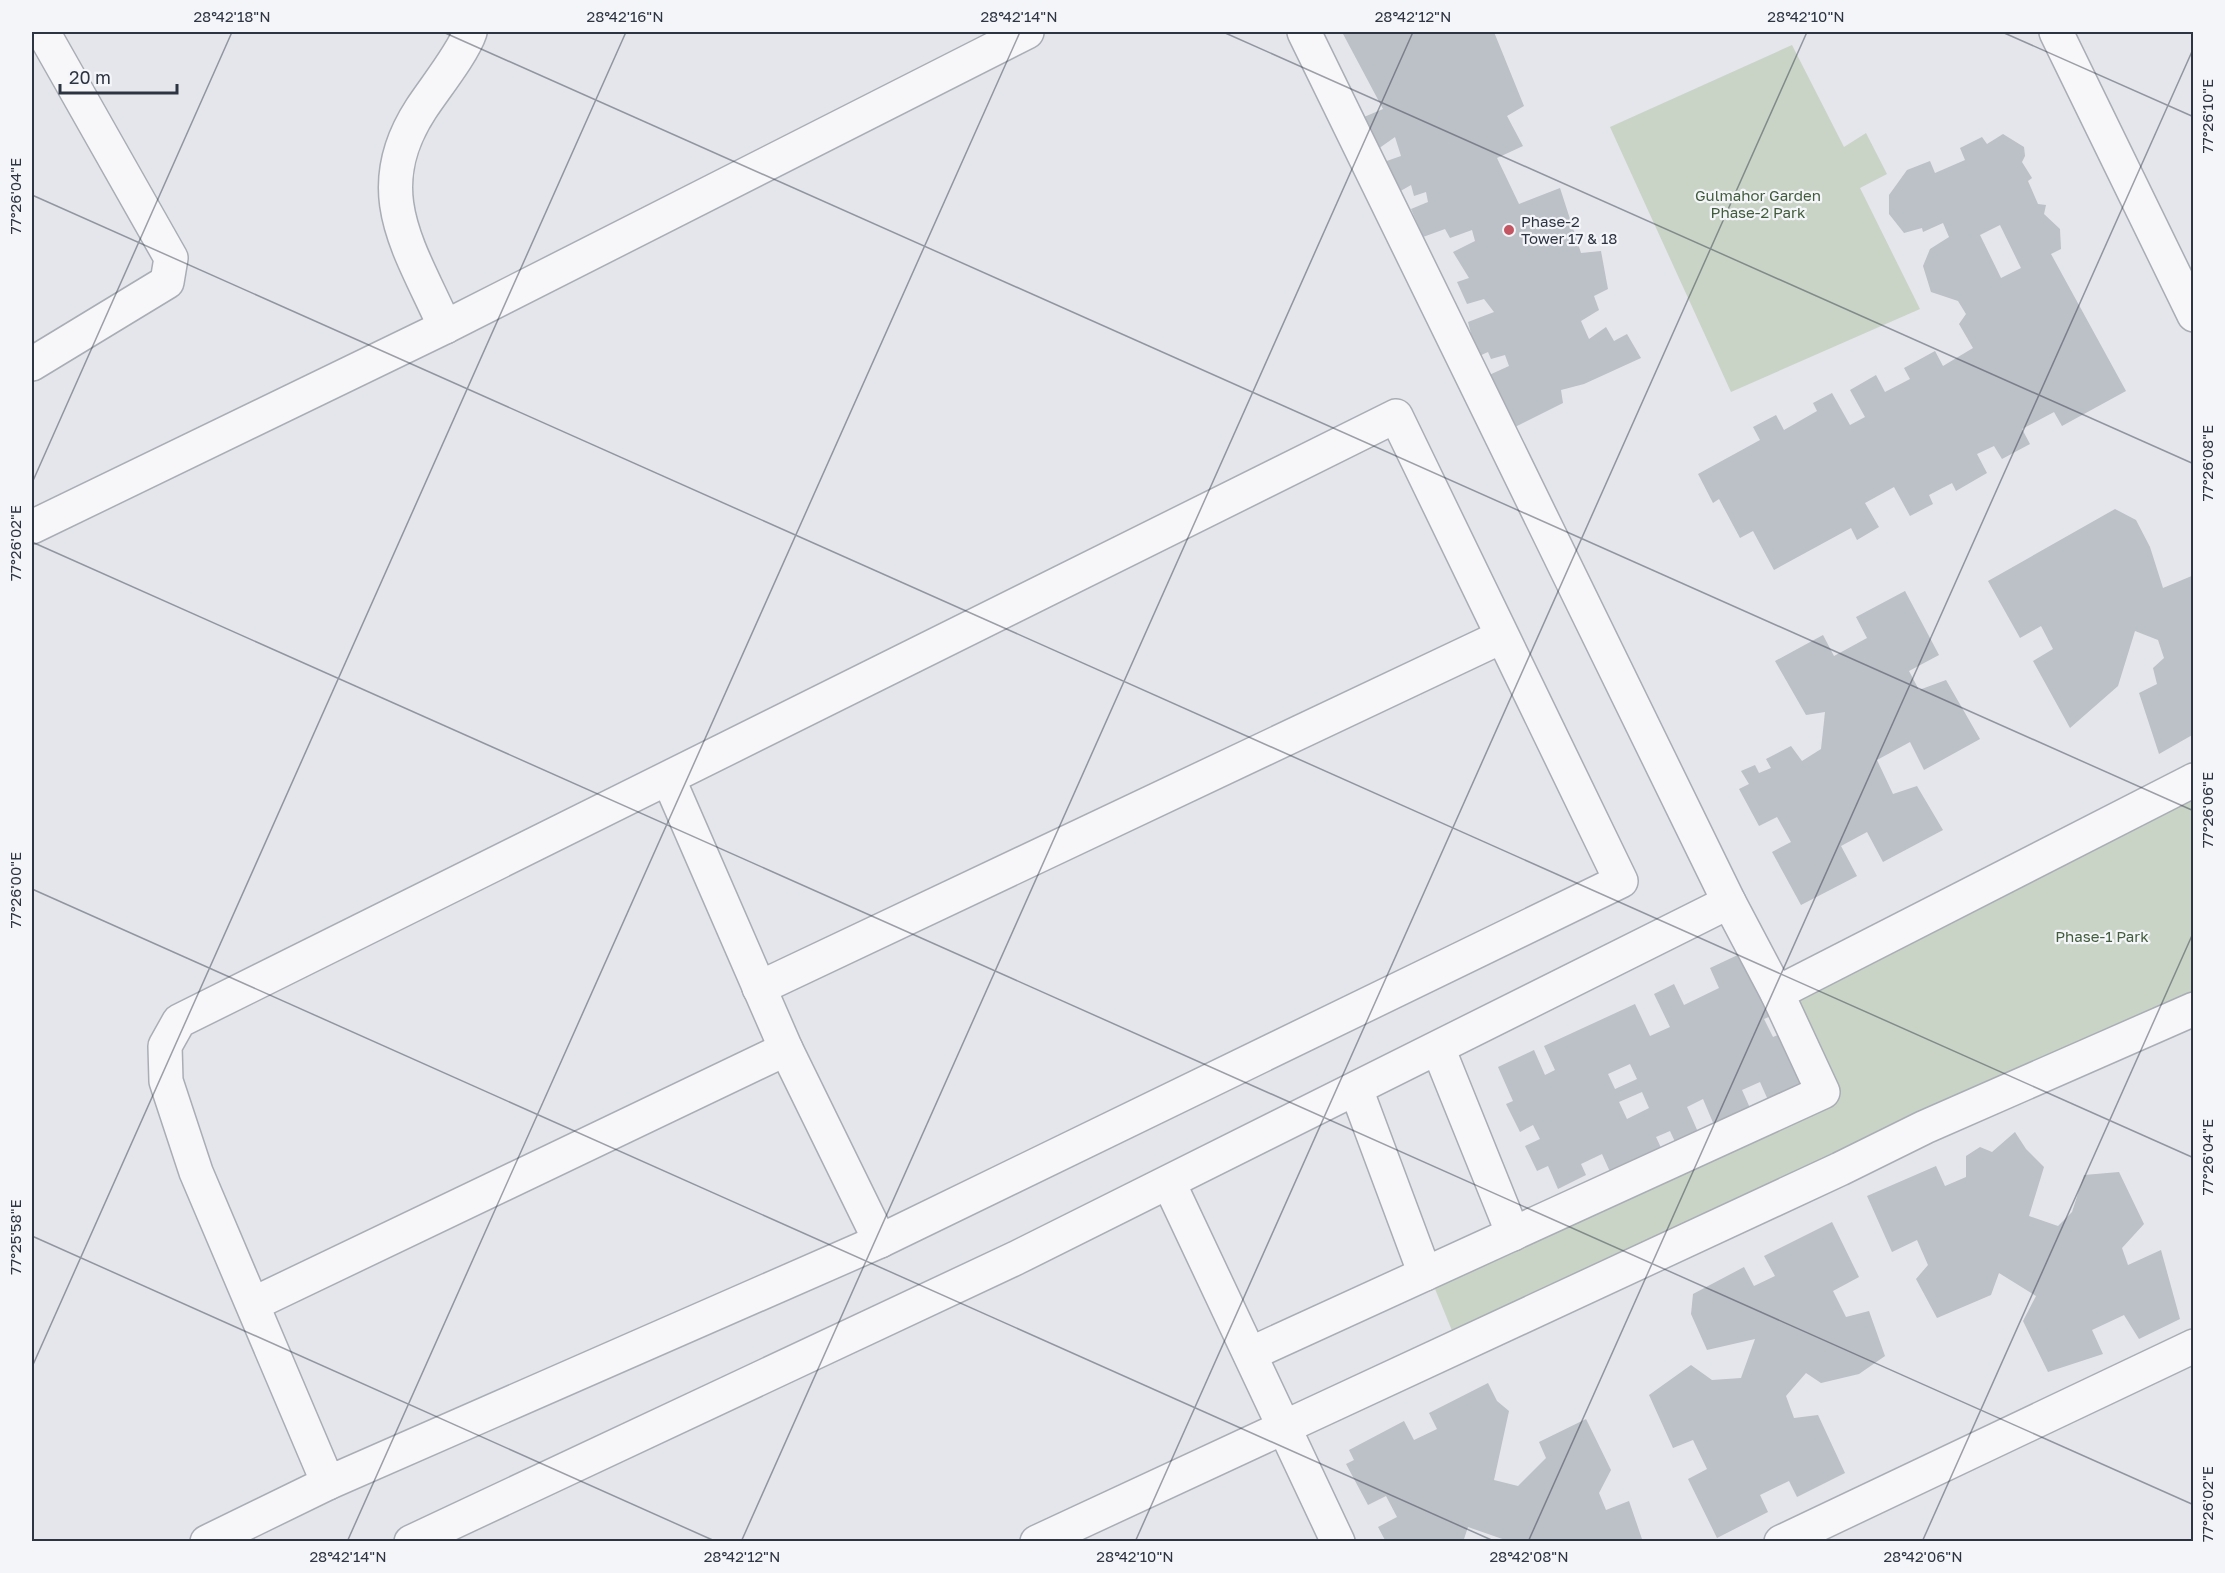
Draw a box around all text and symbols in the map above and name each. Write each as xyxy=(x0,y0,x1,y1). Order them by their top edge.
text: 28°42'18"N xyxy=(193,7,271,25)
text: 28°42'16"N xyxy=(586,7,664,25)
text: 28°42'14"N xyxy=(980,7,1058,25)
text: 28°42'12"N xyxy=(1375,7,1451,25)
text: 28°42'10"N xyxy=(1767,7,1845,25)
scale bar xyxy=(60,57,177,95)
text: 20 m xyxy=(69,66,111,88)
text: 77°26'10"E xyxy=(2198,79,2216,153)
text: 77°26'04"E xyxy=(6,158,24,234)
park label: Gulmahor Garden Phase-2 Park xyxy=(1695,186,1821,221)
place label: Phase-2 Tower 17 & 18 xyxy=(1521,212,1617,247)
marker: Phase-2 Tower 17 & 18 xyxy=(1502,223,1516,237)
text: 77°26'08"E xyxy=(2198,425,2216,501)
text: 77°26'02"E xyxy=(6,505,24,581)
text: 77°26'06"E xyxy=(2198,772,2216,848)
text: 77°26'00"E xyxy=(6,852,24,928)
park label: Phase-1 Park xyxy=(2055,927,2149,945)
text: 77°26'04"E xyxy=(2198,1119,2216,1195)
text: 77°25'58"E xyxy=(6,1199,24,1275)
text: 77°26'02"E xyxy=(2198,1466,2216,1542)
text: 28°42'14"N xyxy=(309,1547,387,1565)
text: 28°42'12"N xyxy=(704,1547,780,1565)
text: 28°42'10"N xyxy=(1096,1547,1174,1565)
text: 28°42'08"N xyxy=(1489,1547,1569,1565)
text: 28°42'06"N xyxy=(1883,1547,1963,1565)

